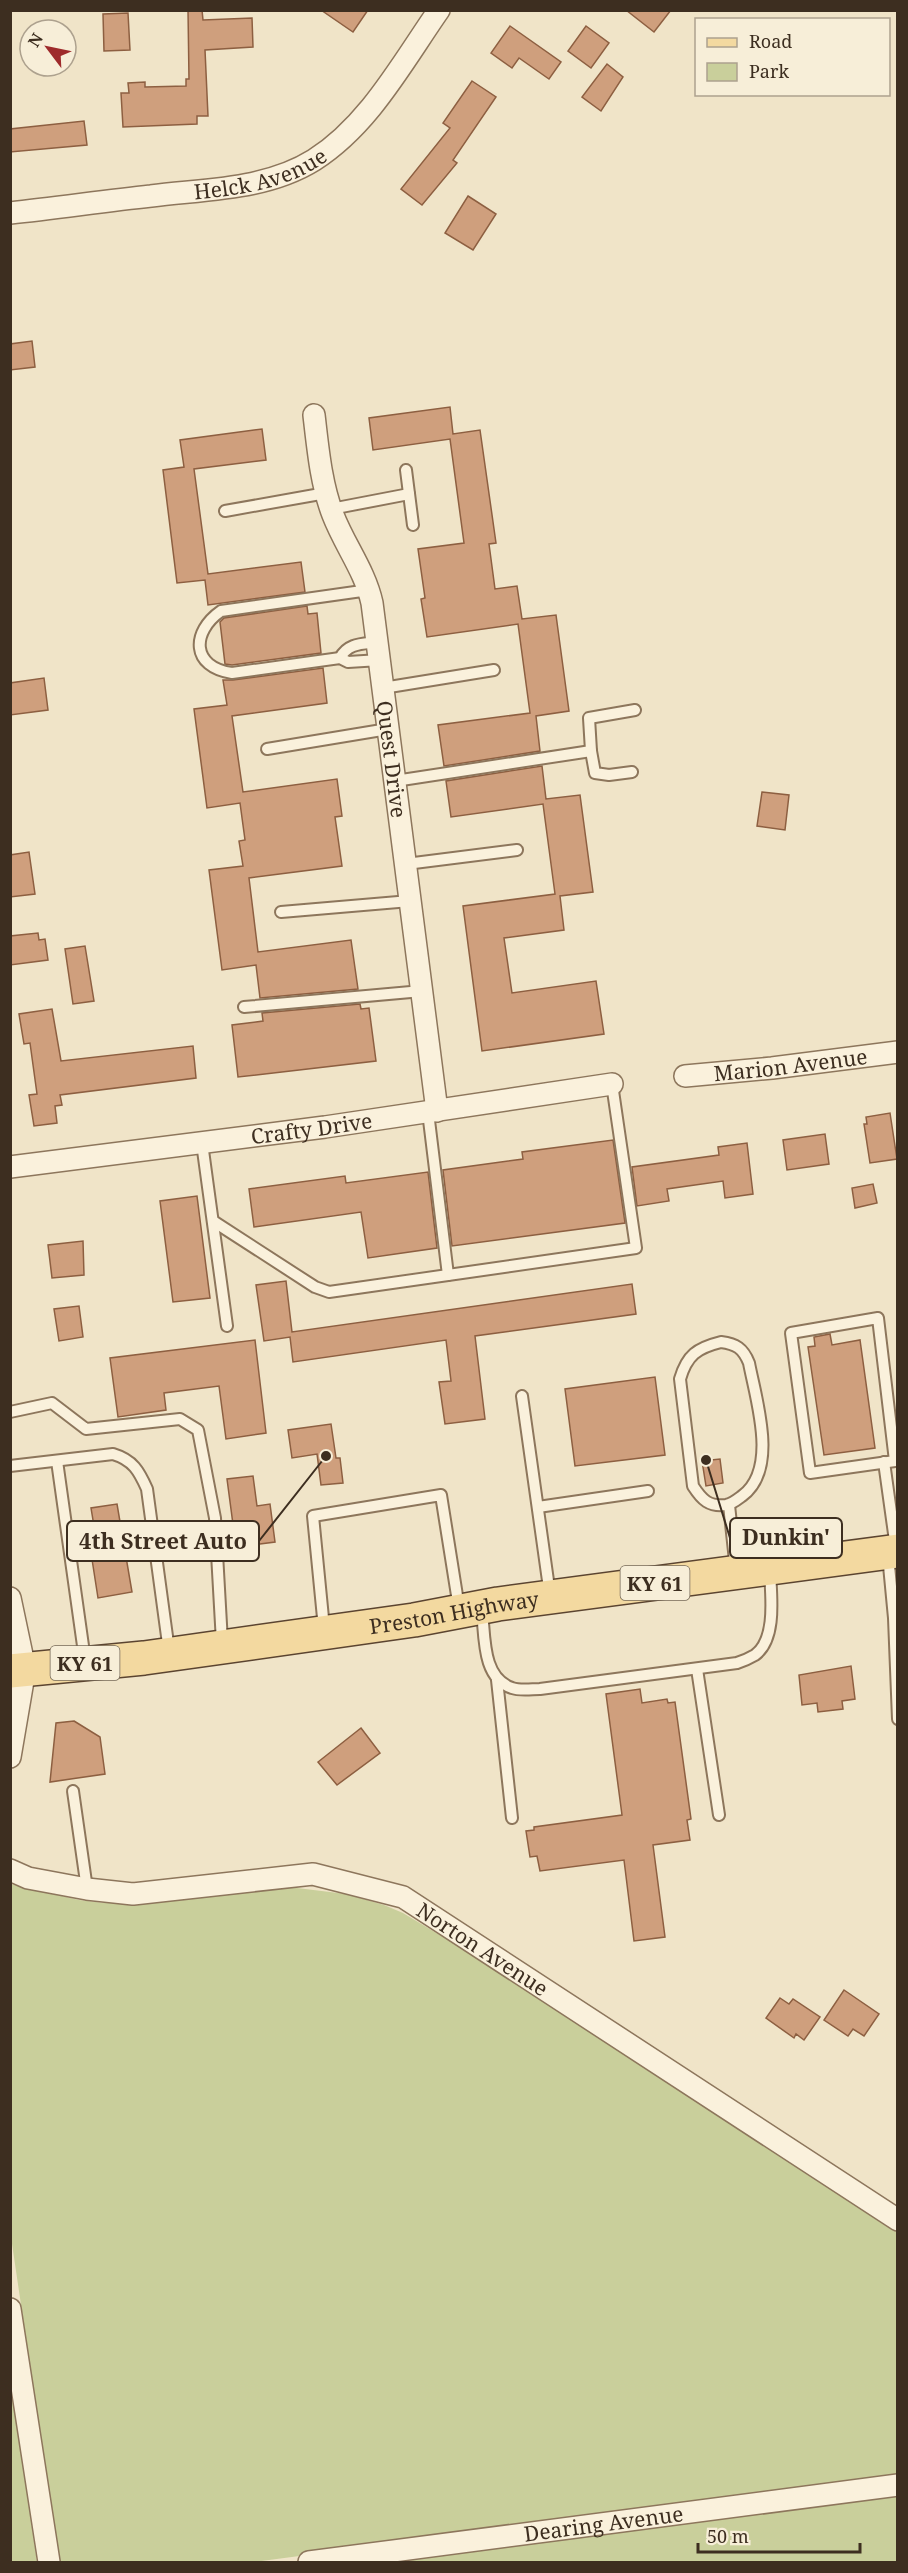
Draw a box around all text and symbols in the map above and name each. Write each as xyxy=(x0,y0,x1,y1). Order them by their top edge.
north arrow xyxy=(18,18,78,78)
legend xyxy=(695,18,890,96)
text: N xyxy=(23,29,48,51)
text: Road xyxy=(749,29,792,53)
text: Park xyxy=(749,59,789,83)
street label: Helck Avenue xyxy=(192,142,332,205)
street label: Quest Drive xyxy=(371,699,413,819)
street label: Marion Avenue xyxy=(712,1042,869,1087)
street label: Crafty Drive xyxy=(249,1106,374,1150)
callout: Dunkin' xyxy=(730,1518,842,1558)
callout: 4th Street Auto xyxy=(67,1521,259,1561)
text: Dunkin' xyxy=(742,1521,830,1551)
text: 4th Street Auto xyxy=(79,1525,247,1555)
road number: KY 61 xyxy=(620,1566,690,1600)
street label: Preston Highway xyxy=(368,1585,540,1640)
road number: KY 61 xyxy=(50,1646,119,1680)
street label: Norton Avenue xyxy=(411,1896,554,2002)
street label: Dearing Avenue xyxy=(522,2499,685,2548)
scale bar xyxy=(698,2516,860,2554)
text: 50 m xyxy=(707,2524,749,2548)

